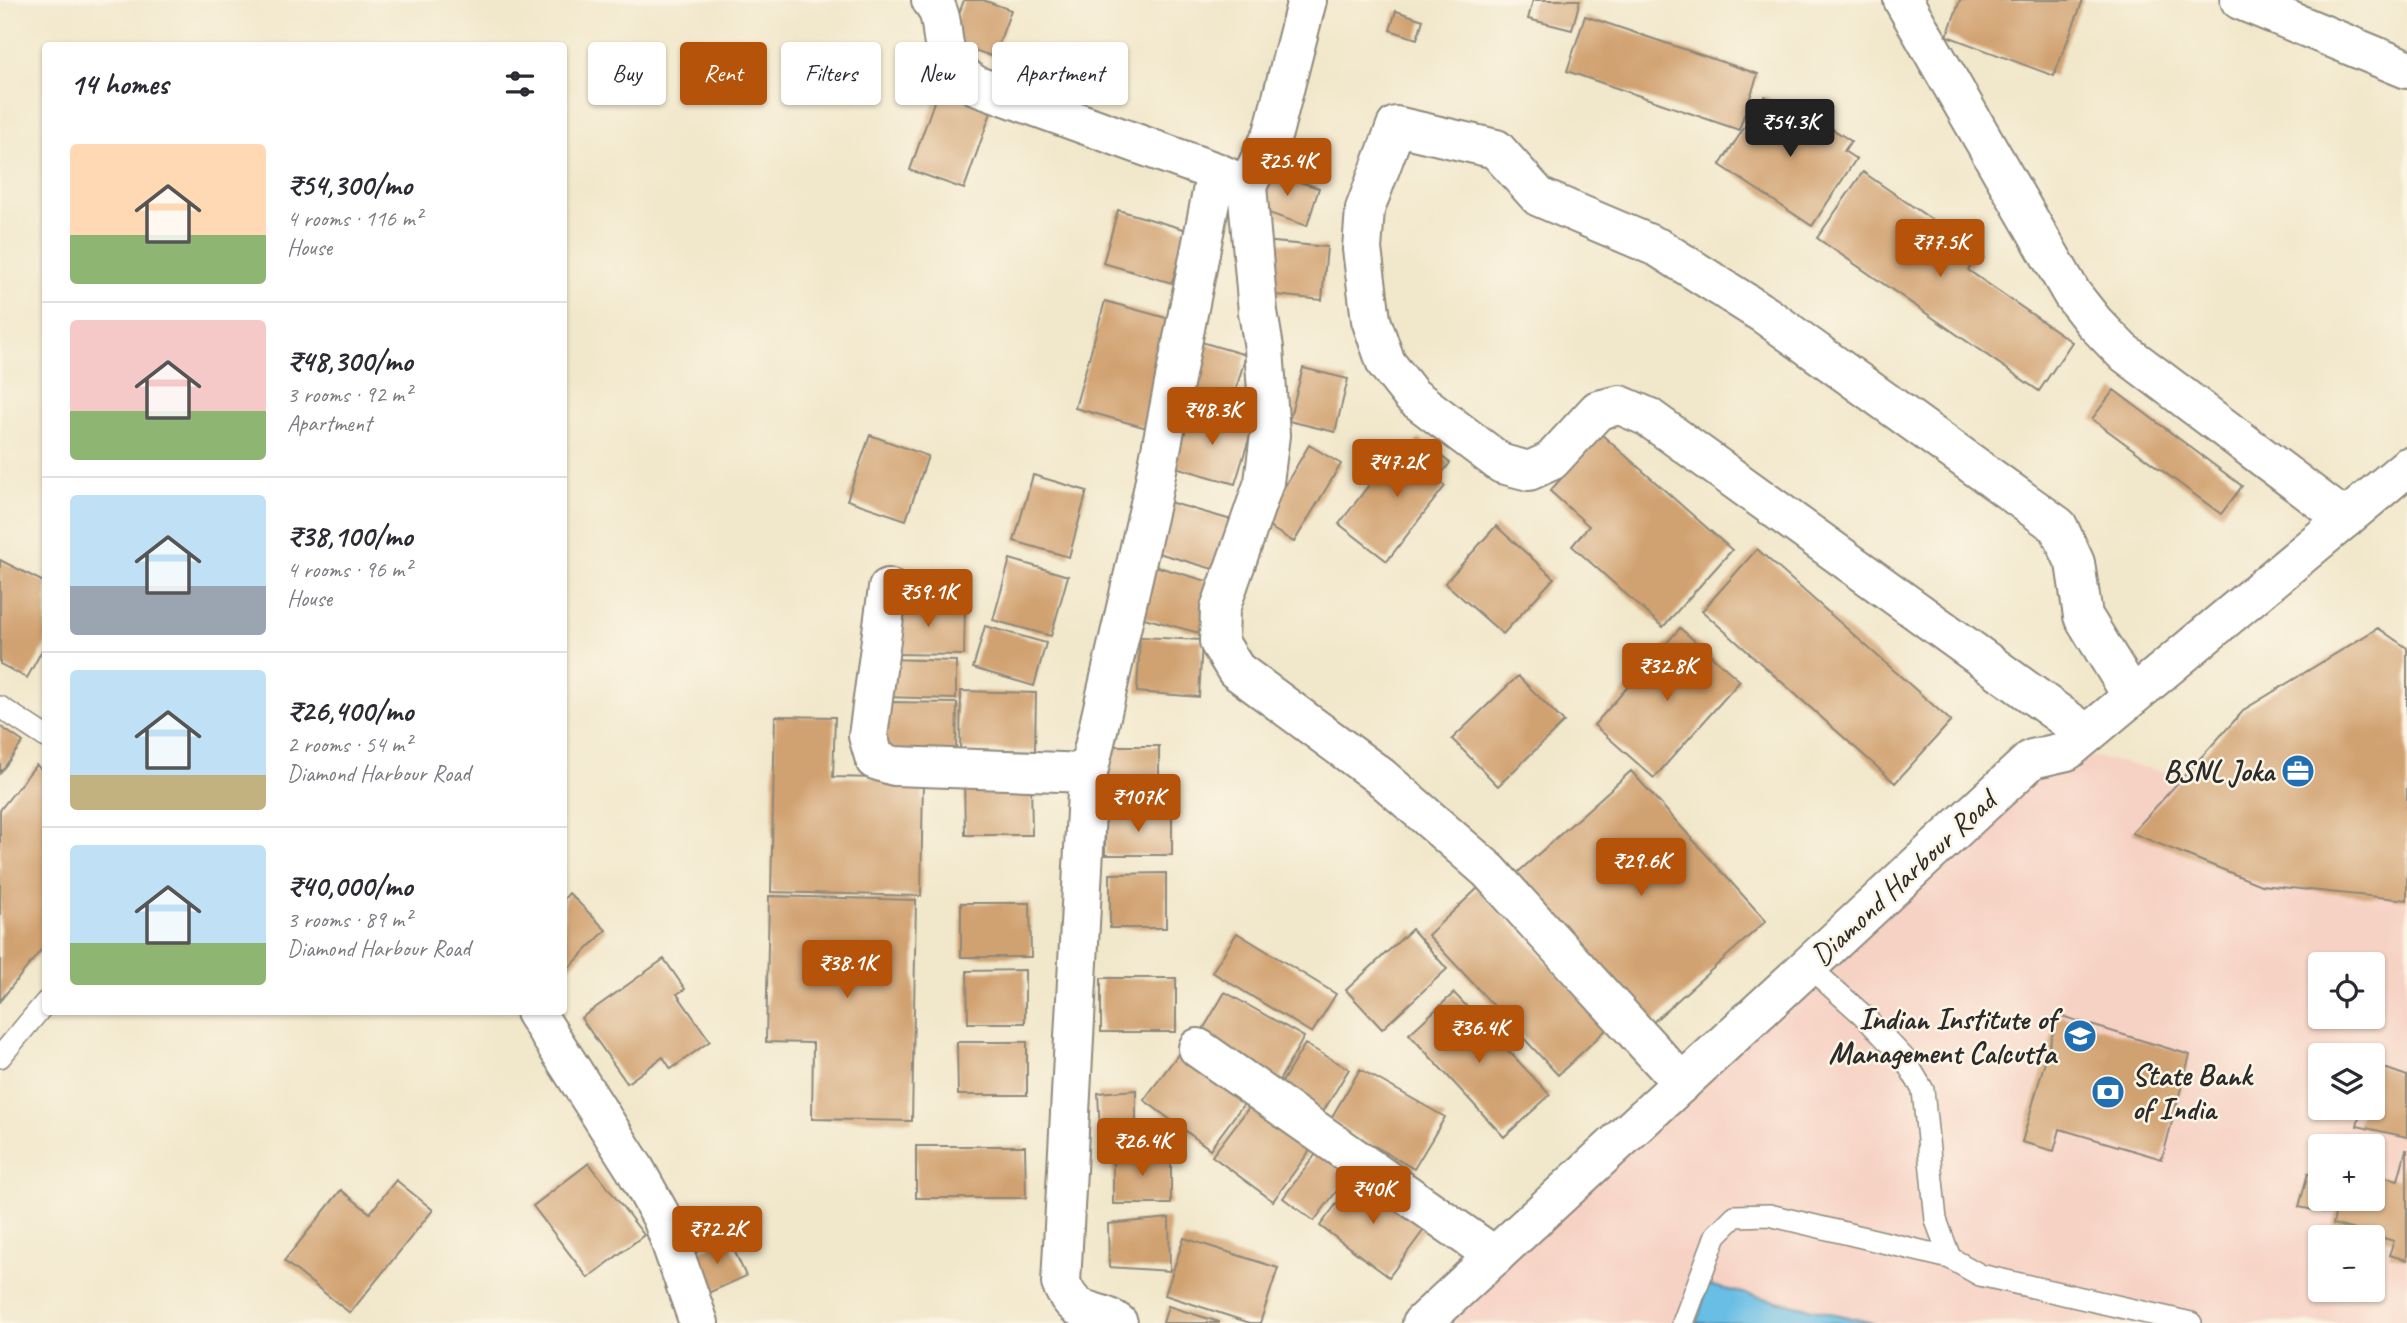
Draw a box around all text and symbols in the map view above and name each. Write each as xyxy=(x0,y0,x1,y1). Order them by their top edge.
chip: Buy xyxy=(588,42,666,105)
chip: Rent xyxy=(680,42,767,105)
chip: Filters xyxy=(781,42,881,105)
chip: New xyxy=(895,42,978,105)
chip: Apartment xyxy=(992,42,1128,105)
text: 14 homes xyxy=(70,65,168,103)
icon: filters xyxy=(501,65,539,103)
pin: ₹54.3K xyxy=(1733,100,1847,159)
text: ₹54.3K xyxy=(1761,107,1819,136)
pin: ₹25.4K xyxy=(1230,138,1344,198)
text: ₹25.4K xyxy=(1258,146,1316,175)
text: ₹54,300/mo xyxy=(287,166,412,204)
icon: home xyxy=(126,172,210,256)
text: 4 rooms · 116 m² xyxy=(287,204,422,233)
pin: ₹77.5K xyxy=(1883,219,1997,279)
text: ₹77.5K xyxy=(1911,227,1969,256)
text: House xyxy=(287,233,332,262)
text: ₹48,300/mo xyxy=(287,342,412,380)
icon: home xyxy=(126,348,210,432)
text: 3 rooms · 92 m² xyxy=(287,380,411,409)
pin: ₹48.3K xyxy=(1155,388,1269,447)
text: ₹48.3K xyxy=(1183,395,1241,424)
text: Apartment xyxy=(287,409,372,438)
pin: ₹47.2K xyxy=(1340,440,1454,499)
text: ₹47.2K xyxy=(1368,447,1426,476)
text: ₹38,100/mo xyxy=(287,517,412,555)
icon: home xyxy=(126,523,210,607)
text: 4 rooms · 96 m² xyxy=(287,555,411,584)
pin: ₹59.1K xyxy=(871,570,985,629)
text: ₹59.1K xyxy=(900,577,957,606)
text: House xyxy=(287,584,332,613)
pin: ₹32.8K xyxy=(1610,644,1724,703)
text: ₹32.8K xyxy=(1638,651,1696,680)
text: ₹26,400/mo xyxy=(287,692,413,730)
icon: home xyxy=(126,698,210,782)
text: 2 rooms · 54 m² xyxy=(287,730,411,759)
place label: BSNL Joka xyxy=(2163,752,2277,790)
office icon: BSNL Joka xyxy=(2279,752,2317,790)
text: Diamond Harbour Road xyxy=(287,759,470,788)
pin: ₹107K xyxy=(1089,774,1187,834)
street label: Diamond Harbour Road xyxy=(1803,780,2006,973)
text: ₹107K xyxy=(1112,782,1165,811)
pin: ₹29.6K xyxy=(1584,838,1698,898)
text: ₹29.6K xyxy=(1612,846,1670,875)
text: ₹40,000/mo xyxy=(287,867,412,905)
icon: home xyxy=(126,873,210,957)
text: 3 rooms · 89 m² xyxy=(287,905,411,934)
text: Diamond Harbour Road xyxy=(287,934,470,963)
pin: ₹38.1K xyxy=(790,940,904,1000)
text: ₹38.1K xyxy=(818,948,876,977)
map controls xyxy=(2308,952,2385,1302)
button: locate xyxy=(2308,952,2385,1029)
place label: Indian Institute of Management Calcutta xyxy=(1828,1000,2063,1072)
pin: ₹36.4K xyxy=(1422,1006,1536,1065)
text: ₹36.4K xyxy=(1450,1013,1508,1042)
school or university icon: Indian Institute of Management Calcutta xyxy=(2061,1017,2099,1055)
button: layers xyxy=(2308,1043,2385,1120)
place label: State Bank of India xyxy=(2132,1056,2254,1128)
bank icon: State Bank of India xyxy=(2089,1073,2127,1111)
pin: ₹26.4K xyxy=(1085,1118,1199,1178)
text: ₹26.4K xyxy=(1113,1126,1171,1155)
button: + xyxy=(2308,1134,2385,1211)
pin: ₹40K xyxy=(1332,1166,1414,1226)
text: ₹40K xyxy=(1352,1174,1394,1203)
pin: ₹72.2K xyxy=(660,1206,774,1266)
text: ₹72.2K xyxy=(688,1214,746,1243)
button: − xyxy=(2308,1225,2385,1302)

